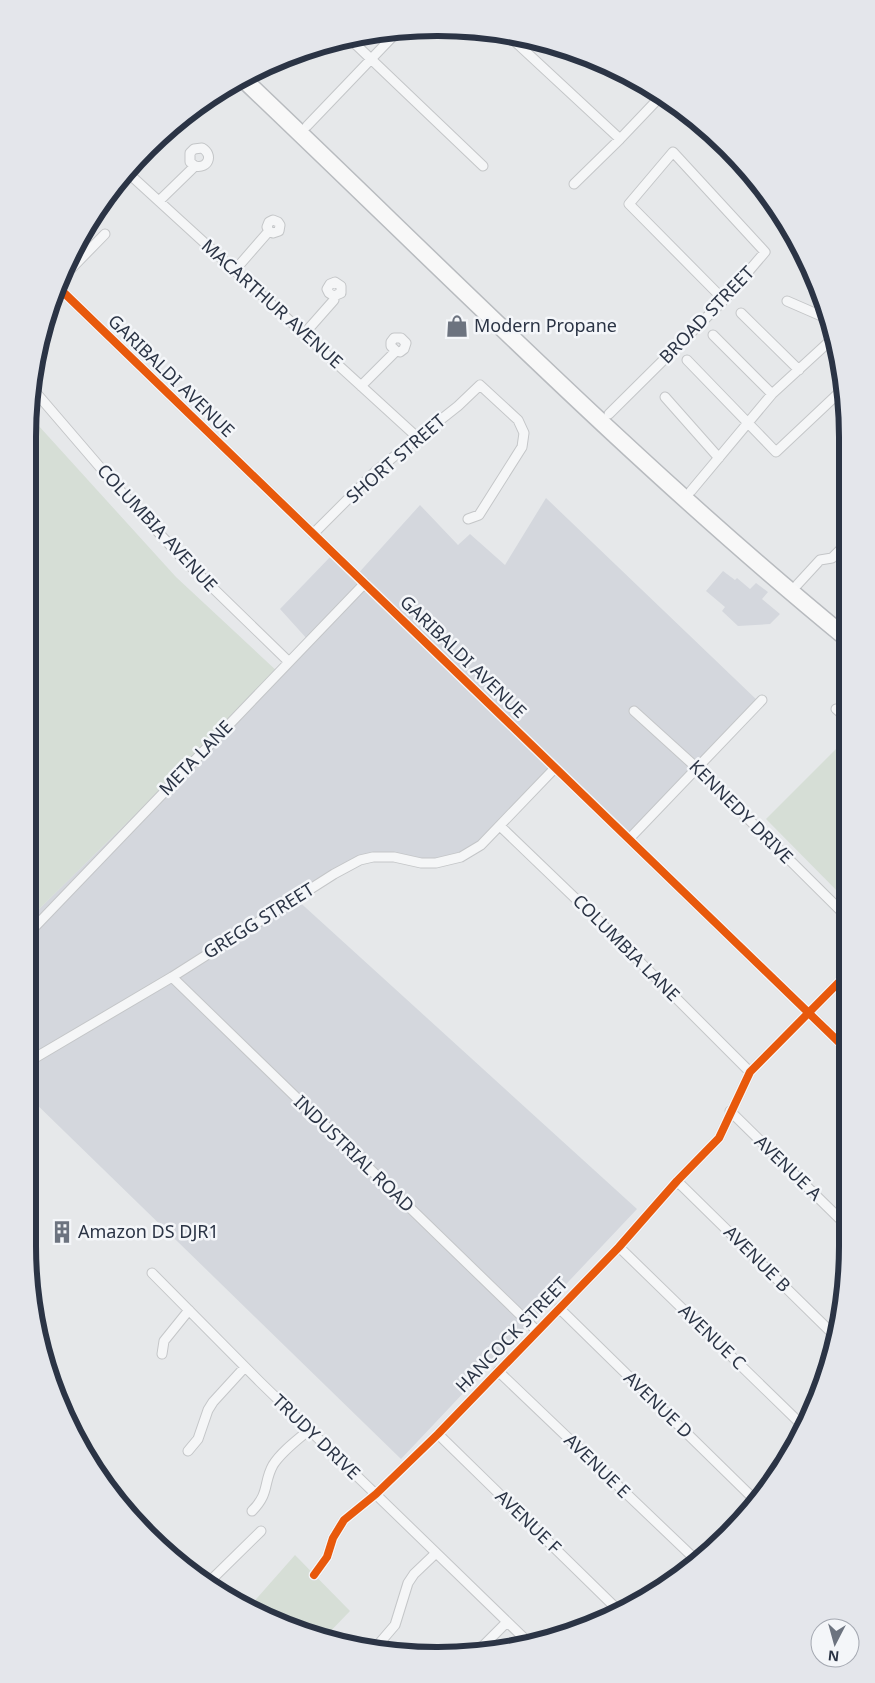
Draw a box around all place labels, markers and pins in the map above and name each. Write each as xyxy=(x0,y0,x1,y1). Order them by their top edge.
shop icon: Modern Propane xyxy=(444,313,470,339)
place label: Modern Propane xyxy=(474,313,617,337)
building icon: Amazon DS DJR1 xyxy=(49,1219,75,1245)
place label: Amazon DS DJR1 xyxy=(78,1219,219,1243)

